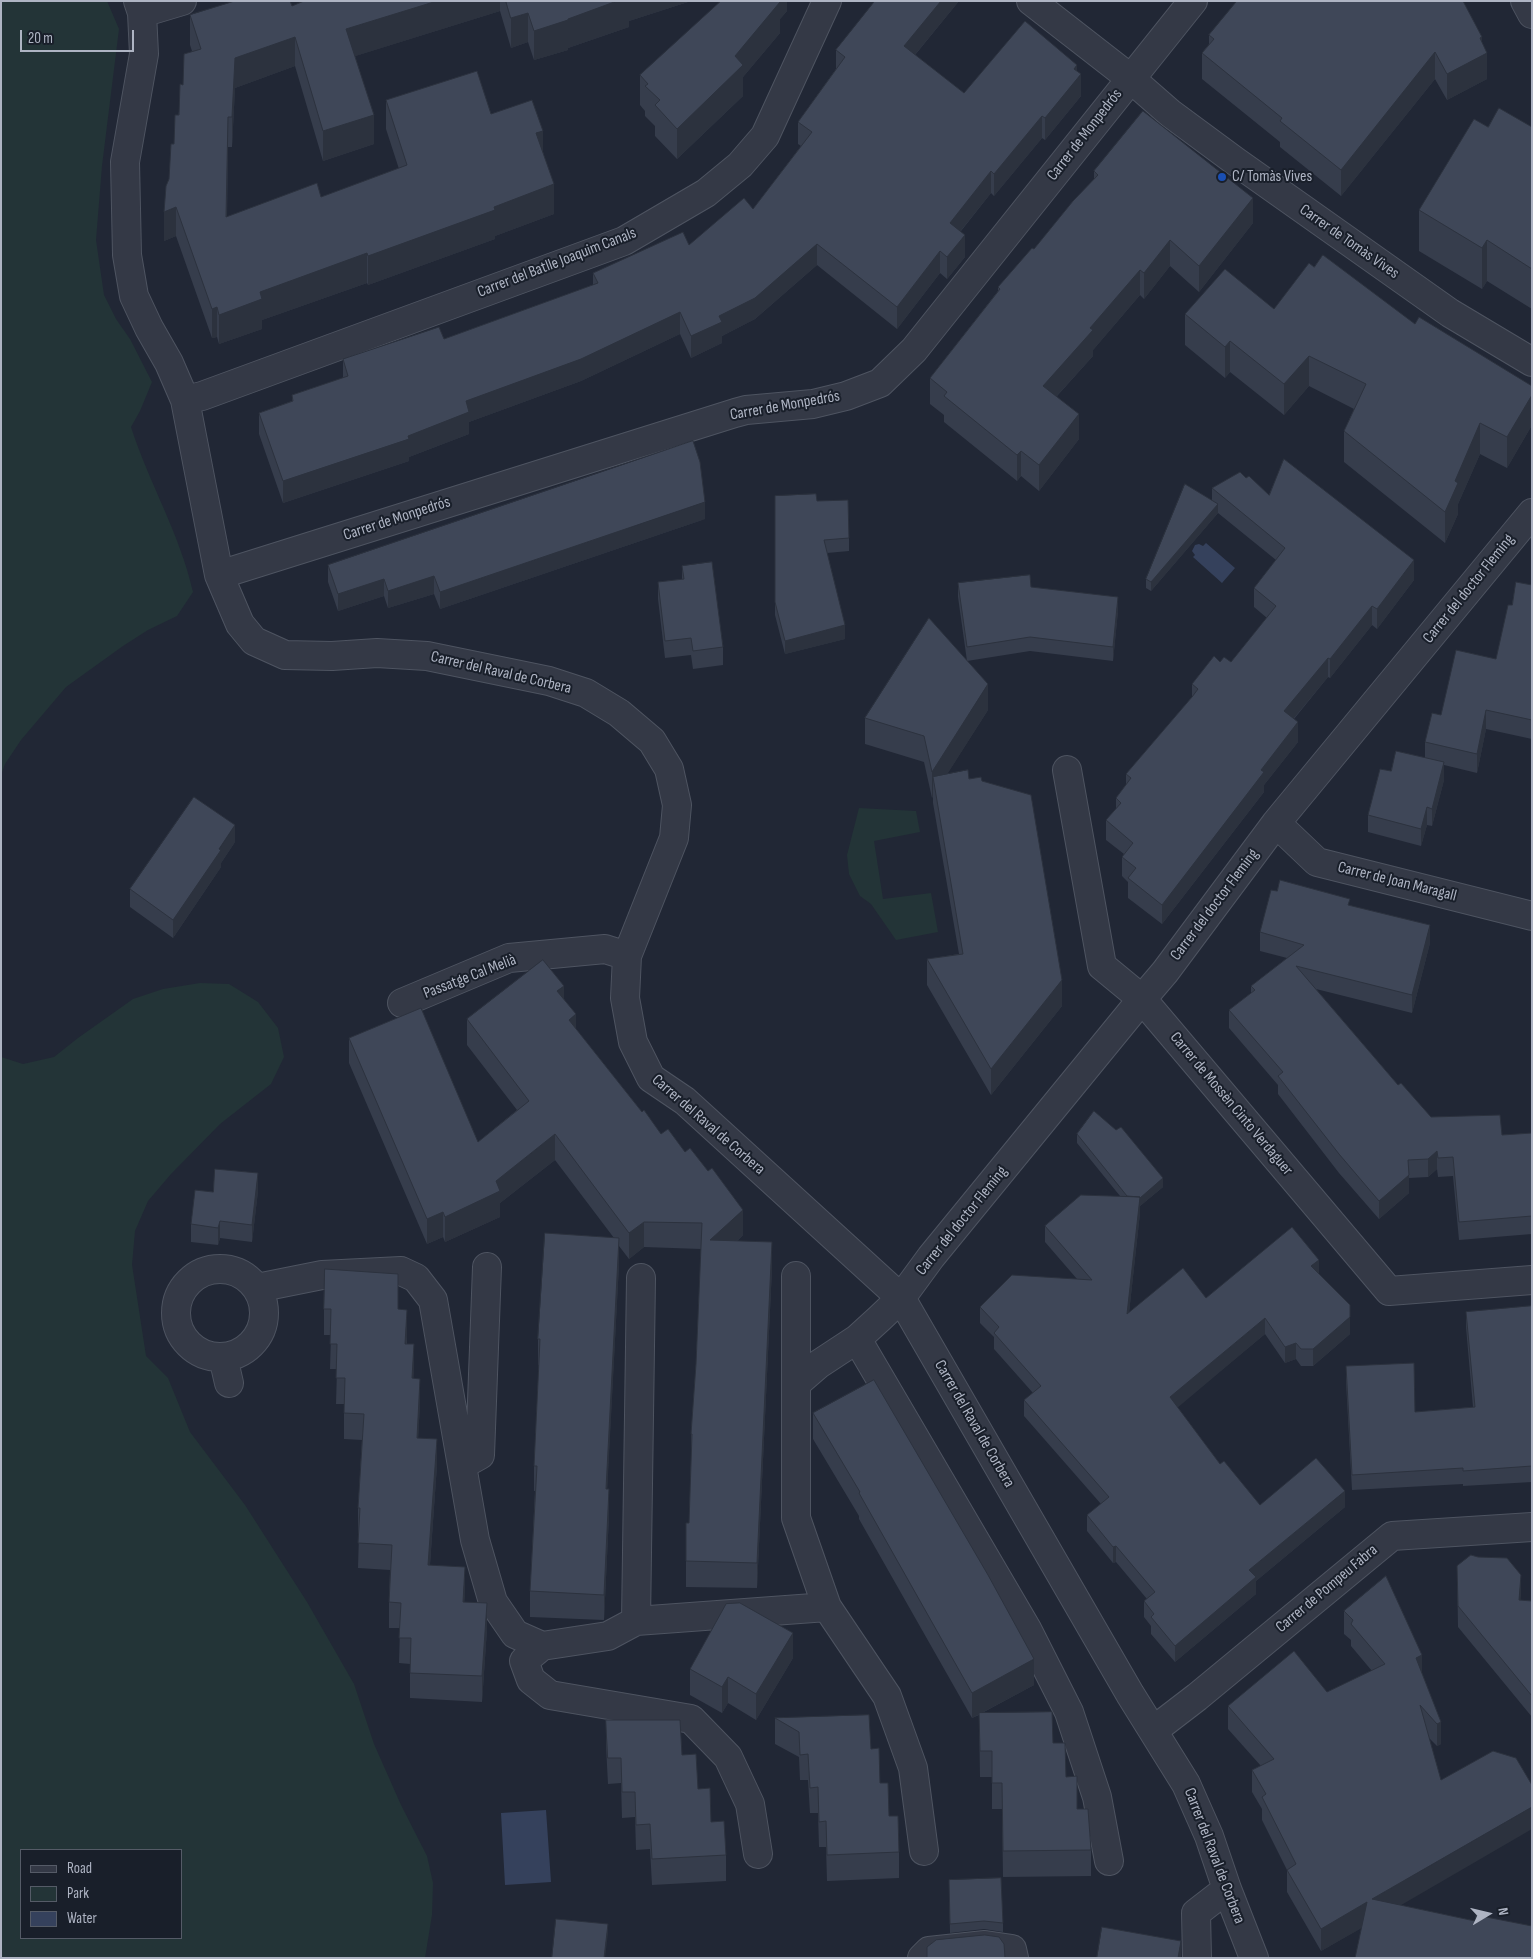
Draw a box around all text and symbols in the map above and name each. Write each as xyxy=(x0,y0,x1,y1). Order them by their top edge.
scale bar xyxy=(22,20,136,52)
text: 20 m xyxy=(28,29,53,48)
street label: Carrer de Monpedrós xyxy=(1043,85,1127,185)
place label: C/ Tomàs Vives xyxy=(1232,167,1312,187)
marker: C/ Tomàs Vives xyxy=(1216,171,1228,183)
street label: Carrer de Tomàs Vives xyxy=(1296,201,1402,283)
street label: Carrer del Batlle Joaquim Canals xyxy=(475,224,639,302)
street label: Carrer de Monpedrós xyxy=(729,387,841,425)
street label: Carrer de Monpedrós xyxy=(341,493,453,545)
street label: Carrer del doctor Fleming xyxy=(1419,531,1519,647)
street label: Carrer del Raval de Corbera xyxy=(429,647,573,699)
street label: Carrer del doctor Fleming xyxy=(1167,845,1263,965)
street label: Carrer de Joan Maragall xyxy=(1336,858,1458,906)
street label: Passatge Cal Melià xyxy=(421,951,519,1003)
street label: Carrer de Mossèn Cinto Verdaguer xyxy=(1165,1028,1297,1180)
street label: Carrer del Raval de Corbera xyxy=(647,1071,769,1179)
street label: Carrer del doctor Fleming xyxy=(912,1163,1012,1279)
street label: Carrer del Raval de Corbera xyxy=(930,1357,1018,1491)
street label: Carrer de Pompeu Fabra xyxy=(1272,1541,1382,1637)
street label: Carrer del Raval de Corbera xyxy=(1179,1785,1249,1927)
legend xyxy=(20,1849,182,1939)
text: Road xyxy=(67,1859,92,1878)
text: Park xyxy=(67,1884,89,1903)
north arrow xyxy=(1463,1889,1513,1939)
text: N xyxy=(1494,1907,1512,1917)
text: Water xyxy=(67,1909,97,1928)

